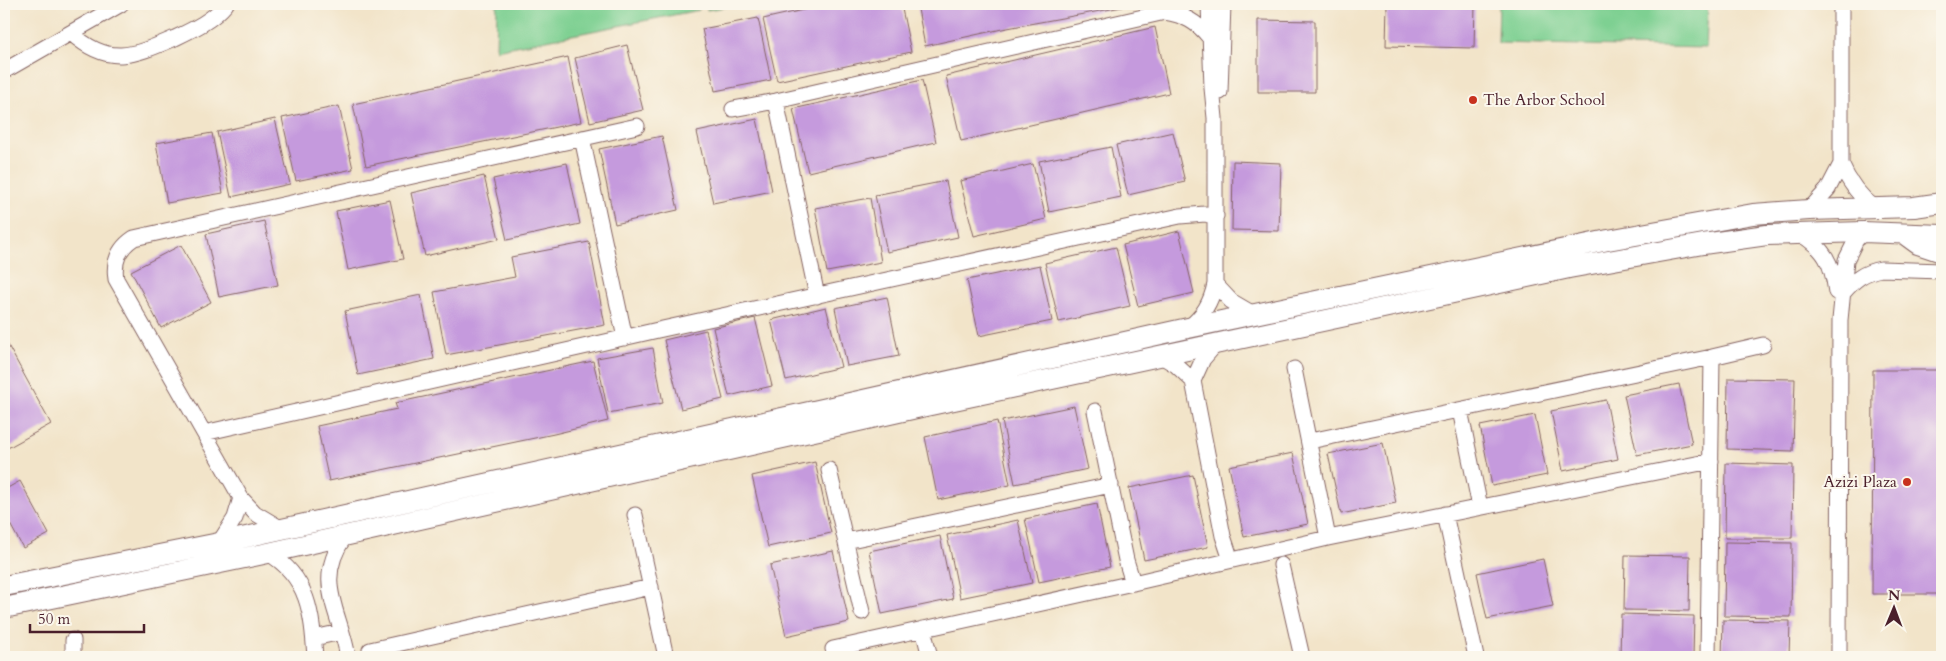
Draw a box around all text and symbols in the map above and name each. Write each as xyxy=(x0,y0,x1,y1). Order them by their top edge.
place label: The Arbor School xyxy=(1483,89,1605,111)
marker: The Arbor School xyxy=(1467,94,1479,106)
place label: Azizi Plaza xyxy=(1824,471,1897,493)
marker: Azizi Plaza xyxy=(1901,476,1913,488)
north arrow xyxy=(1868,584,1918,634)
text: N xyxy=(1888,586,1900,605)
scale bar xyxy=(30,601,144,633)
text: 50 m xyxy=(38,609,70,629)

